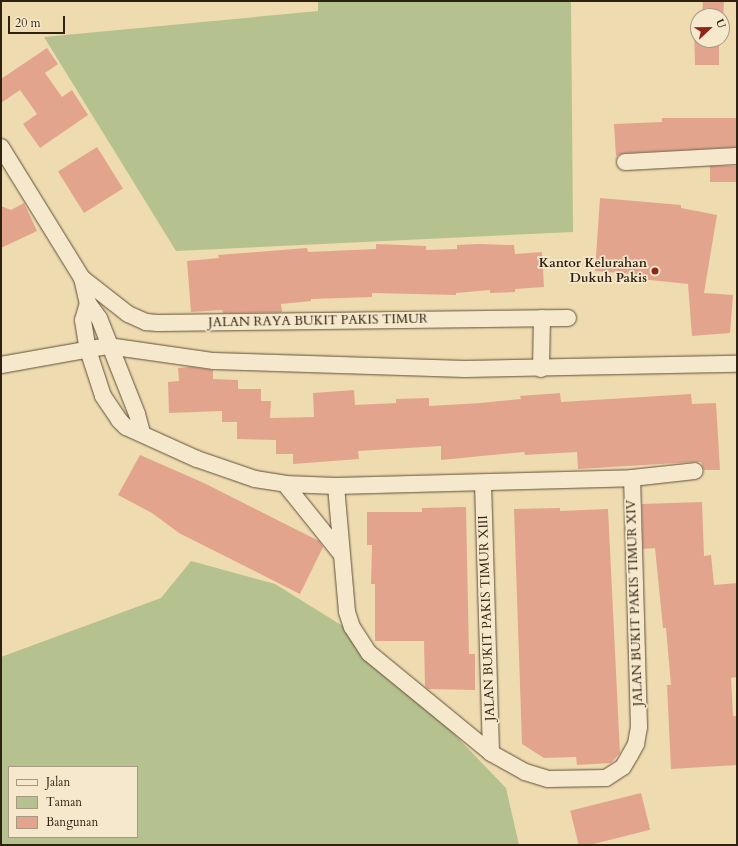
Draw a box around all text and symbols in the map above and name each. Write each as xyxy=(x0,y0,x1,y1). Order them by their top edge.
scale bar xyxy=(10,8,67,34)
north arrow xyxy=(690,8,730,48)
text: 20 m xyxy=(15,15,41,31)
text: U xyxy=(712,17,729,31)
place label: Kantor Kelurahan Dukuh Pakis xyxy=(539,256,647,287)
marker: Kantor Kelurahan Dukuh Pakis xyxy=(650,266,660,276)
street label: JALAN RAYA BUKIT PAKIS TIMUR xyxy=(208,311,428,331)
street label: JALAN BUKIT PAKIS TIMUR XIV xyxy=(624,500,646,706)
street label: JALAN BUKIT PAKIS TIMUR XIII xyxy=(476,515,498,721)
legend xyxy=(8,766,138,838)
text: Jalan xyxy=(46,774,70,790)
text: Taman xyxy=(46,794,82,810)
text: Bangunan xyxy=(46,814,98,830)

